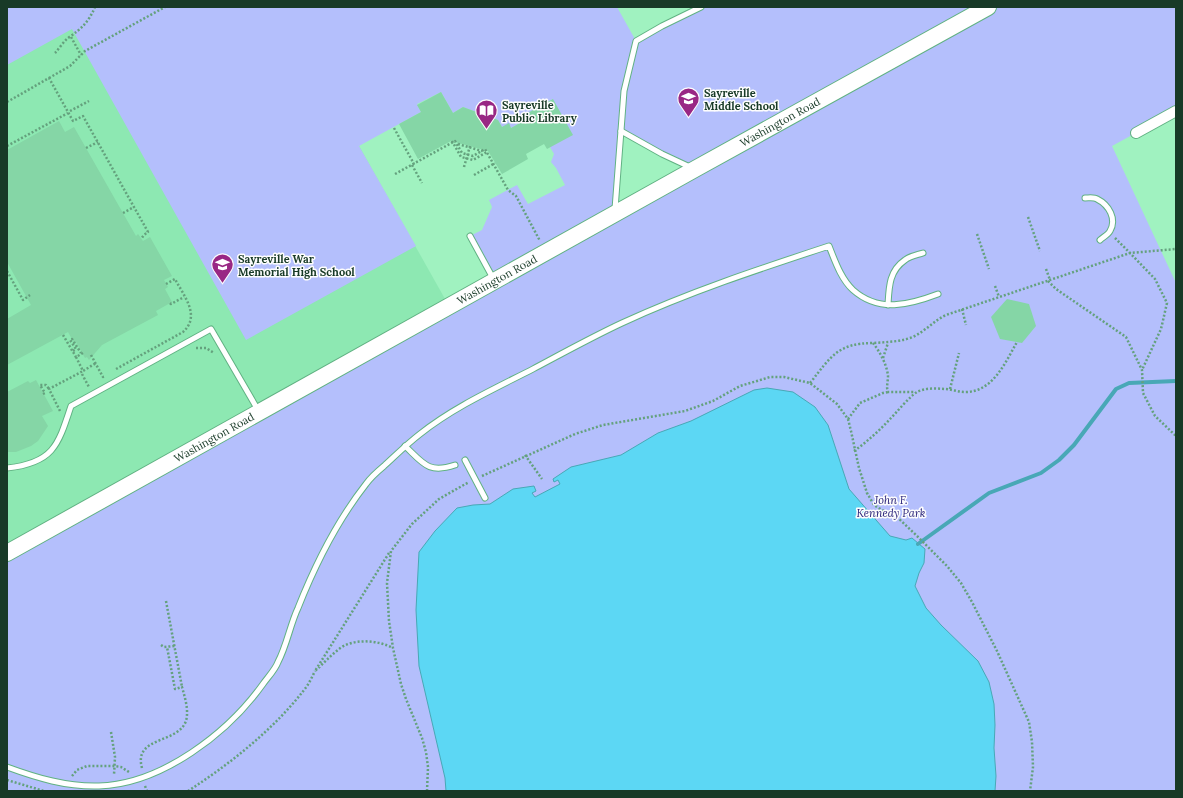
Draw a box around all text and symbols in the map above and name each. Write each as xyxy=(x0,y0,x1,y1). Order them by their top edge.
school or university icon: Sayreville Middle School xyxy=(676,86,702,119)
place label: Sayreville Middle School xyxy=(704,86,779,113)
street label: Washington Road xyxy=(737,94,823,150)
library icon: Sayreville Public Library xyxy=(474,98,500,131)
place label: Sayreville Public Library xyxy=(502,98,578,125)
street label: Washington Road xyxy=(454,251,540,308)
school or university icon: Sayreville War Memorial High School xyxy=(209,252,235,285)
place label: Sayreville War Memorial High School xyxy=(238,252,355,279)
street label: Washington Road xyxy=(171,409,257,465)
park label: John F. Kennedy Park xyxy=(857,493,926,520)

